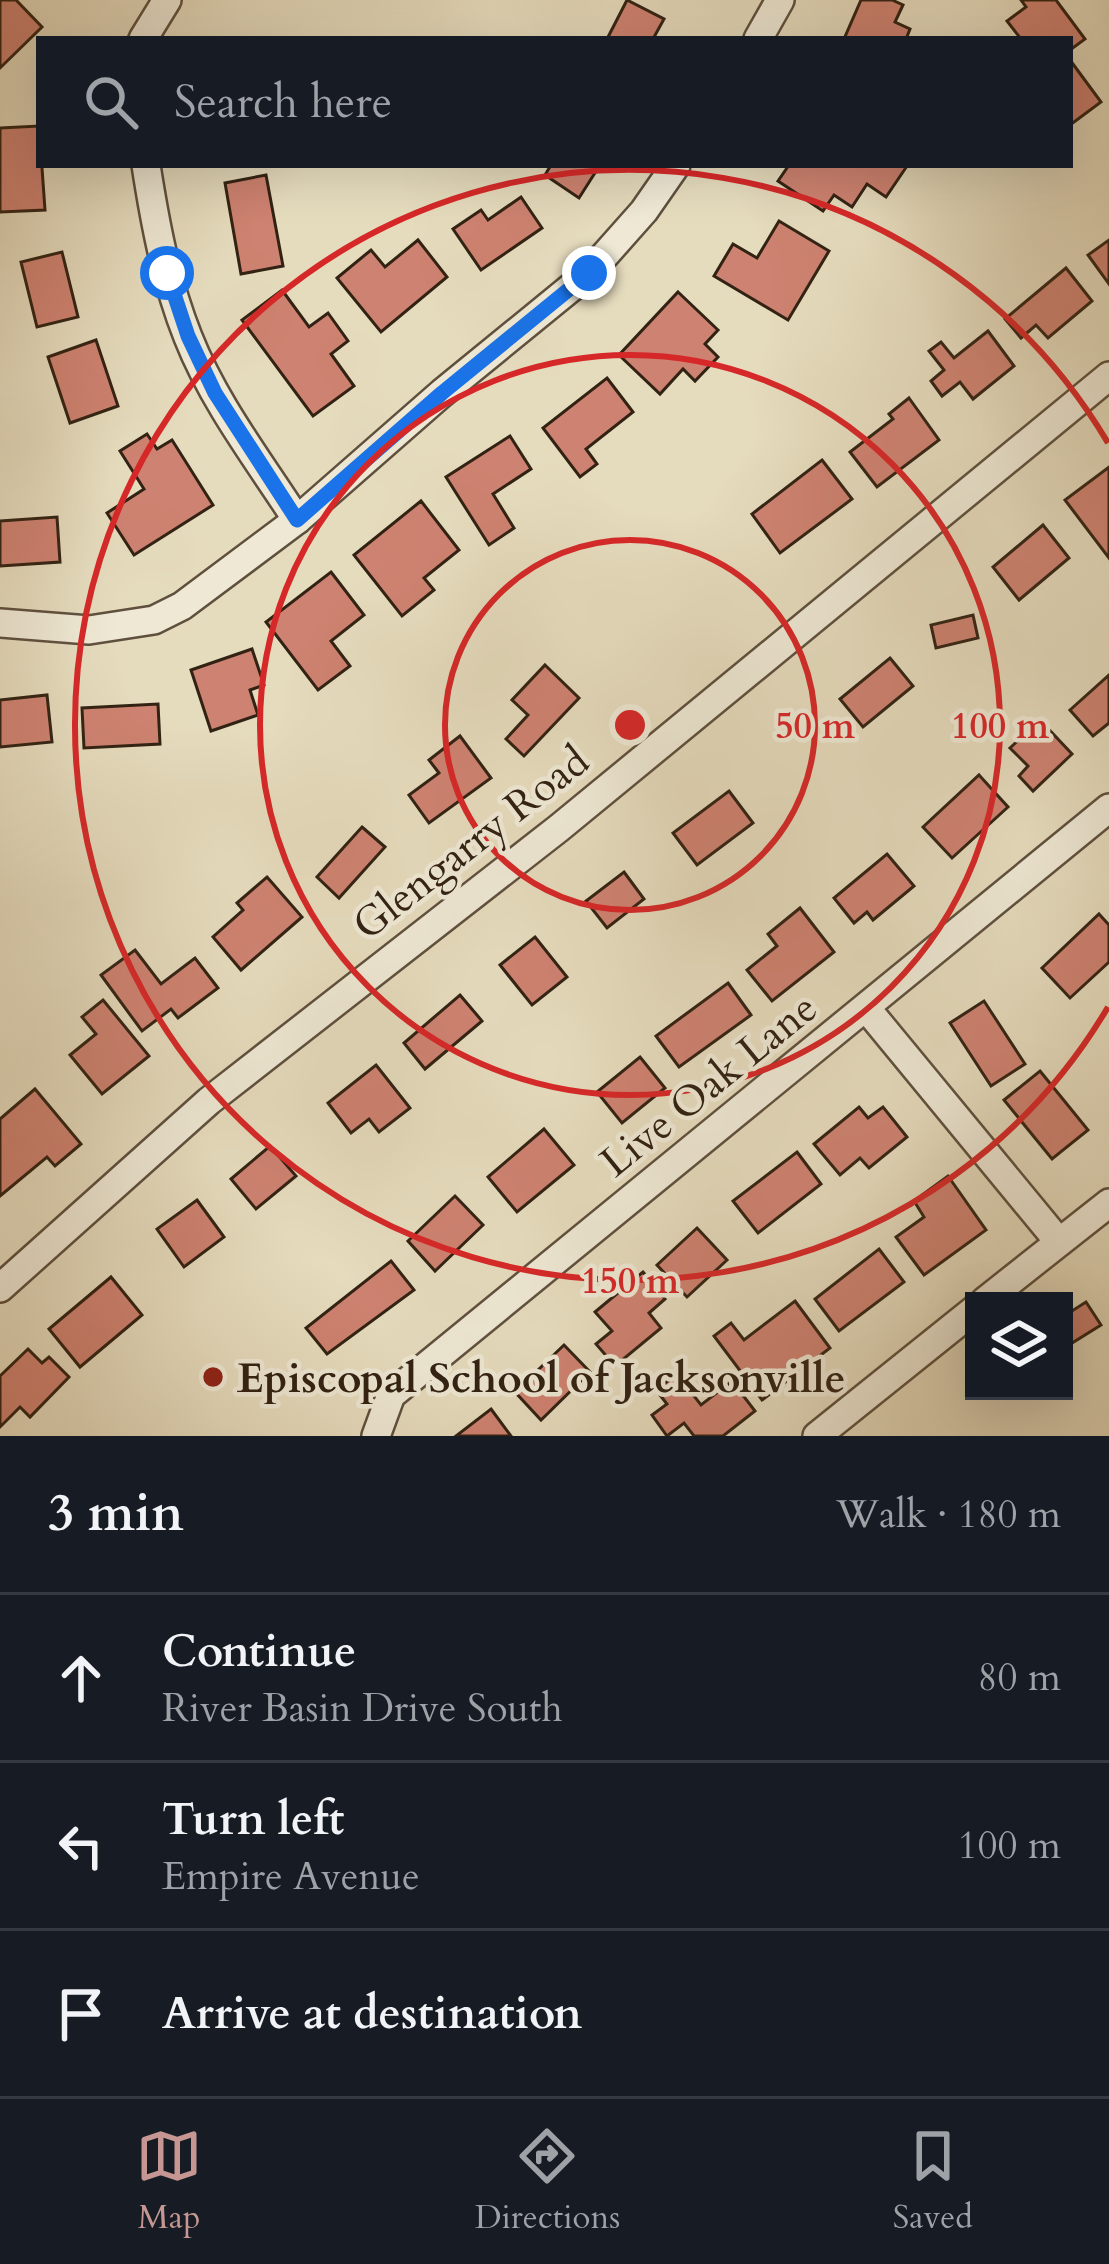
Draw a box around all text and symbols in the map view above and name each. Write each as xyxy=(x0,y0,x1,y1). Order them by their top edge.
search box xyxy=(36,36,1073,168)
icon: search xyxy=(78,69,144,135)
text: Search here xyxy=(174,72,392,133)
route start xyxy=(140,246,194,300)
route end xyxy=(562,246,616,300)
text: 50 m xyxy=(775,702,856,751)
text: 100 m xyxy=(951,702,1050,751)
centre of rings xyxy=(609,704,651,746)
street label: Glengarry Road xyxy=(341,733,601,953)
street label: Live Oak Lane xyxy=(589,980,829,1190)
text: 150 m xyxy=(581,1257,680,1306)
map controls xyxy=(965,1292,1073,1400)
button: layers xyxy=(965,1292,1073,1400)
place label: Episcopal School of Jacksonville xyxy=(237,1350,846,1407)
marker: Episcopal School of Jacksonville xyxy=(200,1364,226,1390)
text: 3 min xyxy=(48,1479,184,1549)
text: Walk · 180 m xyxy=(836,1488,1061,1541)
text: Continue xyxy=(162,1621,356,1682)
icon: ahead xyxy=(48,1645,114,1711)
text: 80 m xyxy=(978,1651,1061,1704)
text: River Basin Drive South xyxy=(162,1682,563,1735)
text: Turn left xyxy=(162,1789,344,1850)
icon: left xyxy=(48,1813,114,1879)
text: 100 m xyxy=(958,1819,1061,1872)
text: Empire Avenue xyxy=(162,1850,420,1903)
icon: arrive xyxy=(48,1981,114,2047)
text: Arrive at destination xyxy=(162,1983,582,2044)
tab: Map xyxy=(136,2123,202,2240)
tab: Directions xyxy=(475,2123,620,2240)
tab: Saved xyxy=(893,2123,973,2240)

